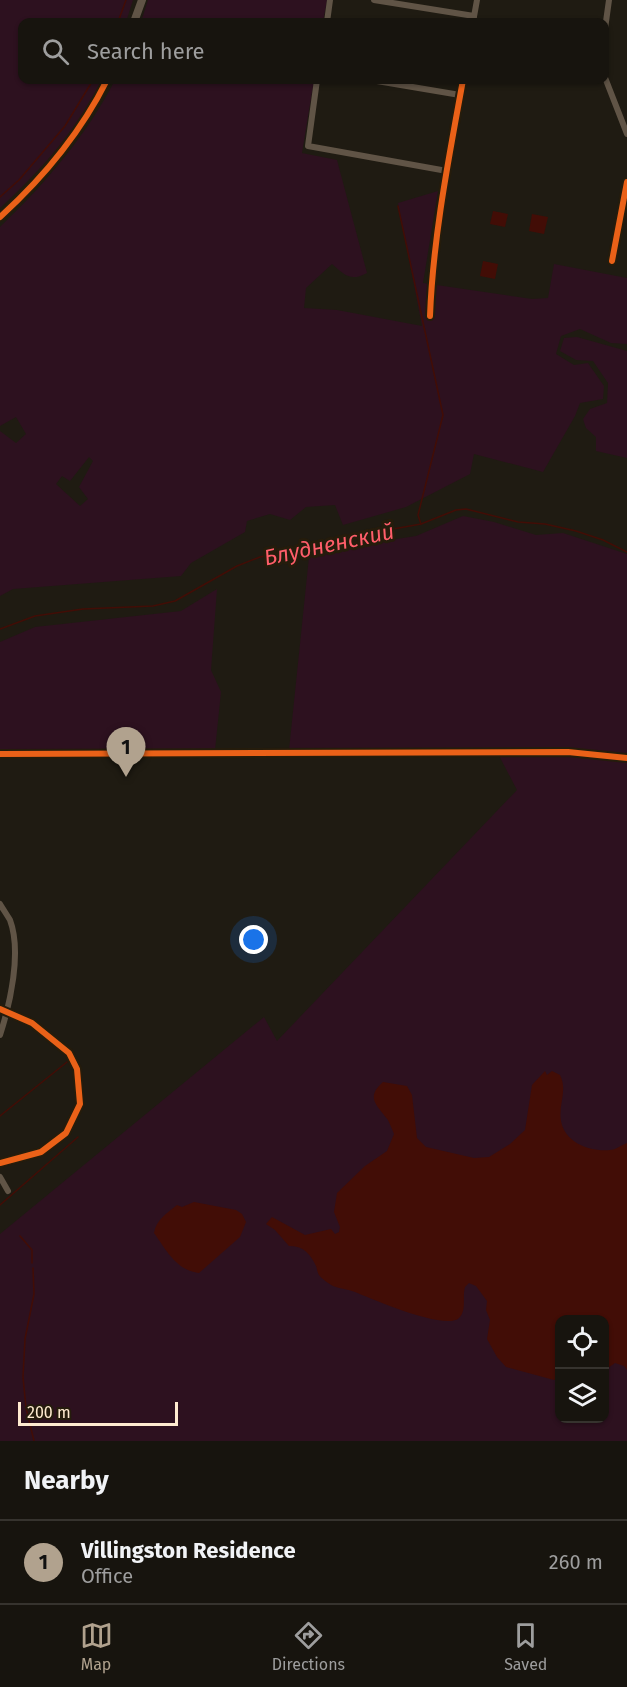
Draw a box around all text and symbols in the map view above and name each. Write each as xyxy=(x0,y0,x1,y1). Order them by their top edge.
search box xyxy=(18,18,609,84)
icon: search xyxy=(39,35,72,68)
text: Search here xyxy=(87,38,205,65)
water label: Блудненский xyxy=(261,517,397,571)
pin: 1 xyxy=(106,728,146,777)
your location xyxy=(239,925,268,954)
map controls xyxy=(555,1315,609,1423)
button: locate xyxy=(555,1315,609,1369)
button: layers xyxy=(555,1369,609,1423)
scale bar xyxy=(18,1399,178,1426)
text: 200 m xyxy=(27,1403,71,1422)
text: Nearby xyxy=(24,1465,109,1496)
text: Villingston Residence xyxy=(81,1537,296,1564)
text: 1 xyxy=(39,1550,48,1574)
text: 260 m xyxy=(549,1550,603,1574)
text: Office xyxy=(81,1564,133,1588)
tab: Map xyxy=(80,1619,113,1674)
tab: Directions xyxy=(272,1619,345,1674)
tab: Saved xyxy=(504,1619,547,1674)

